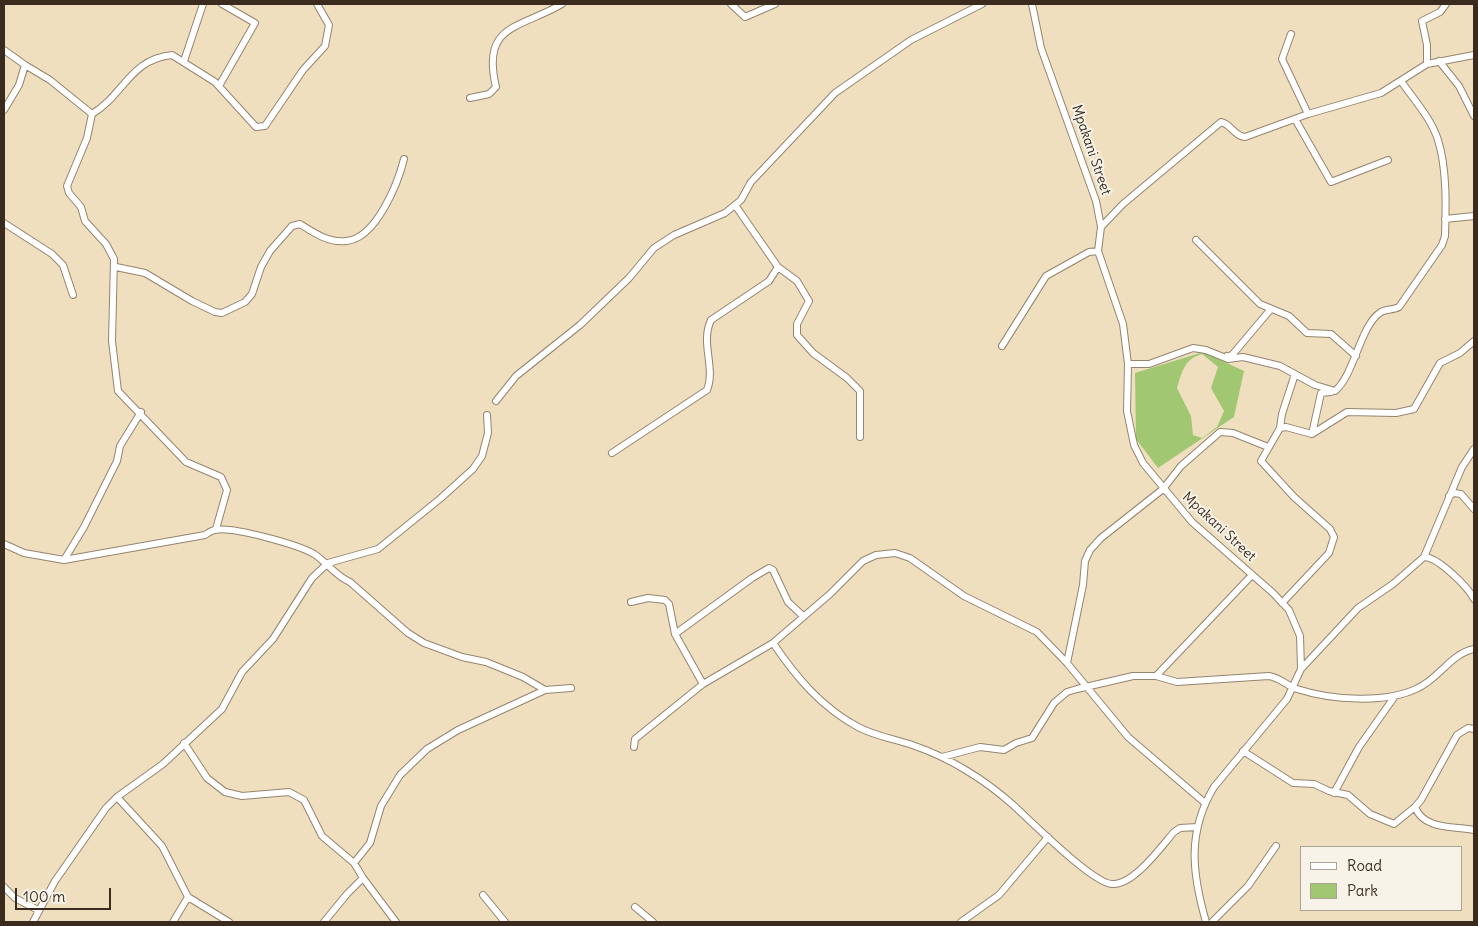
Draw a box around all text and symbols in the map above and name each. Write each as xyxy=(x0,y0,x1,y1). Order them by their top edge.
street label: Mpakani Street xyxy=(1068,103,1114,197)
street label: Mpakani Street xyxy=(1179,489,1259,565)
legend xyxy=(1300,846,1463,911)
text: Road xyxy=(1347,856,1382,875)
scale bar xyxy=(18,878,114,910)
text: Park xyxy=(1347,881,1378,900)
text: 100 m xyxy=(23,887,65,906)

